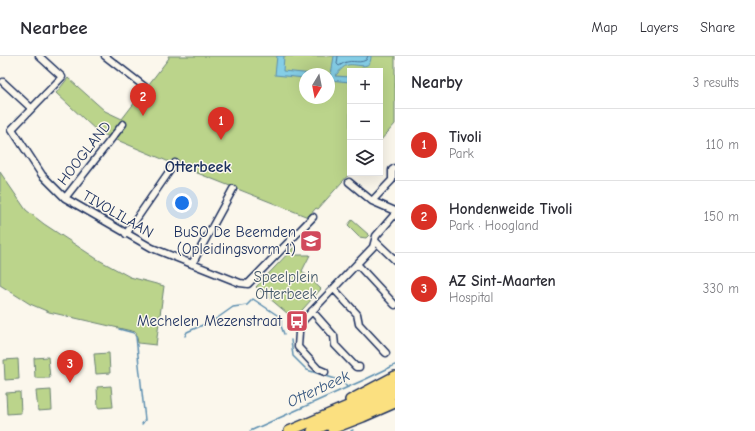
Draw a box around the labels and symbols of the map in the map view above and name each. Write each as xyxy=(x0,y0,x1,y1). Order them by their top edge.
north arrow xyxy=(299,68,335,104)
pin: 2 xyxy=(130,83,156,116)
pin: 1 xyxy=(208,107,234,140)
street label: HOOGLAND xyxy=(53,117,115,189)
district label: Otterbeek xyxy=(165,158,231,176)
street label: TIVOLILAAN xyxy=(79,186,157,242)
your location xyxy=(172,193,192,213)
place label: BuSO De Beemden (Opleidingsvorm 1) xyxy=(174,223,296,258)
school or university icon: BuSO De Beemden (Opleidingsvorm 1) xyxy=(298,228,324,254)
park label: Speelplein Otterbeek xyxy=(253,268,319,303)
bus stop icon: Mechelen Mezenstraat xyxy=(284,308,310,334)
place label: Mechelen Mezenstraat xyxy=(137,312,283,330)
pin: 3 xyxy=(57,350,83,383)
water label: Otterbeek xyxy=(284,367,353,411)

